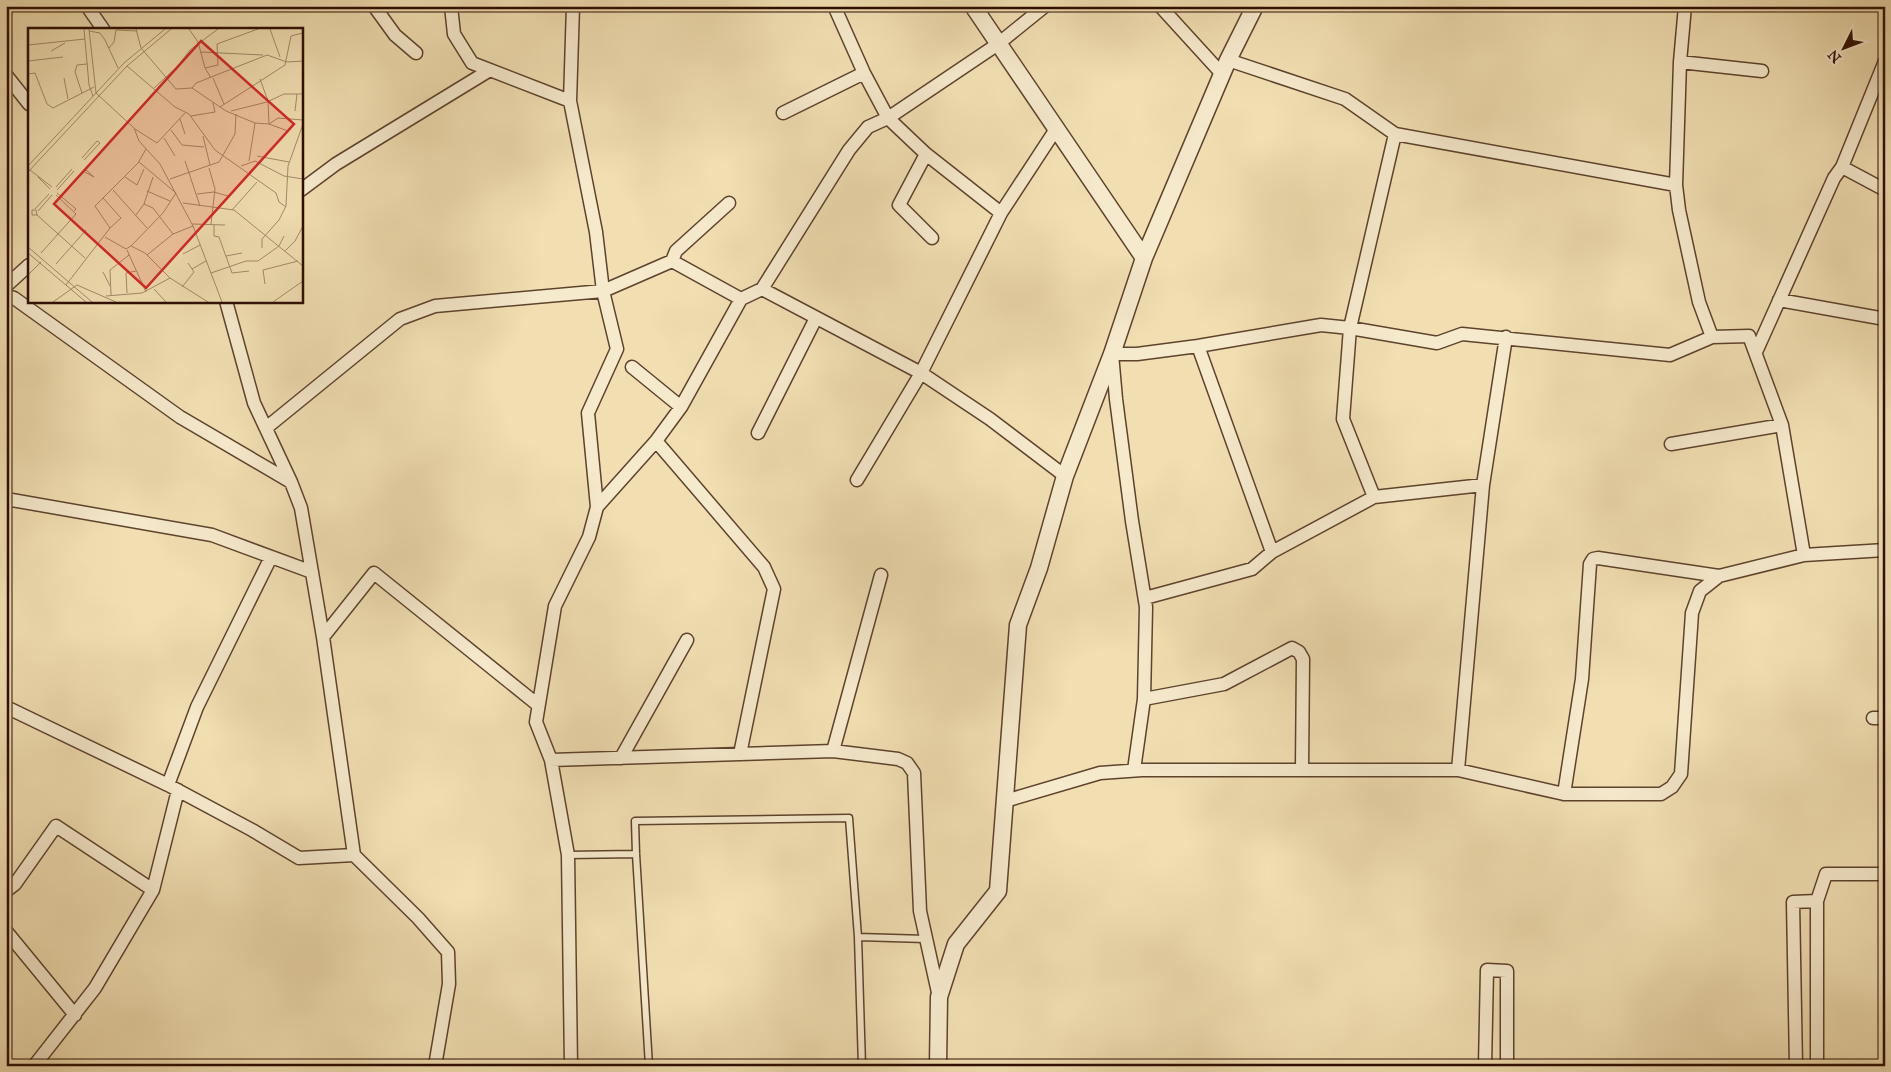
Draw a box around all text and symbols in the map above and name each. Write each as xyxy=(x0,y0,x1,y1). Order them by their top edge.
north arrow xyxy=(1818,22,1868,72)
inset map xyxy=(28,28,302,302)
text: N xyxy=(1824,46,1845,66)

